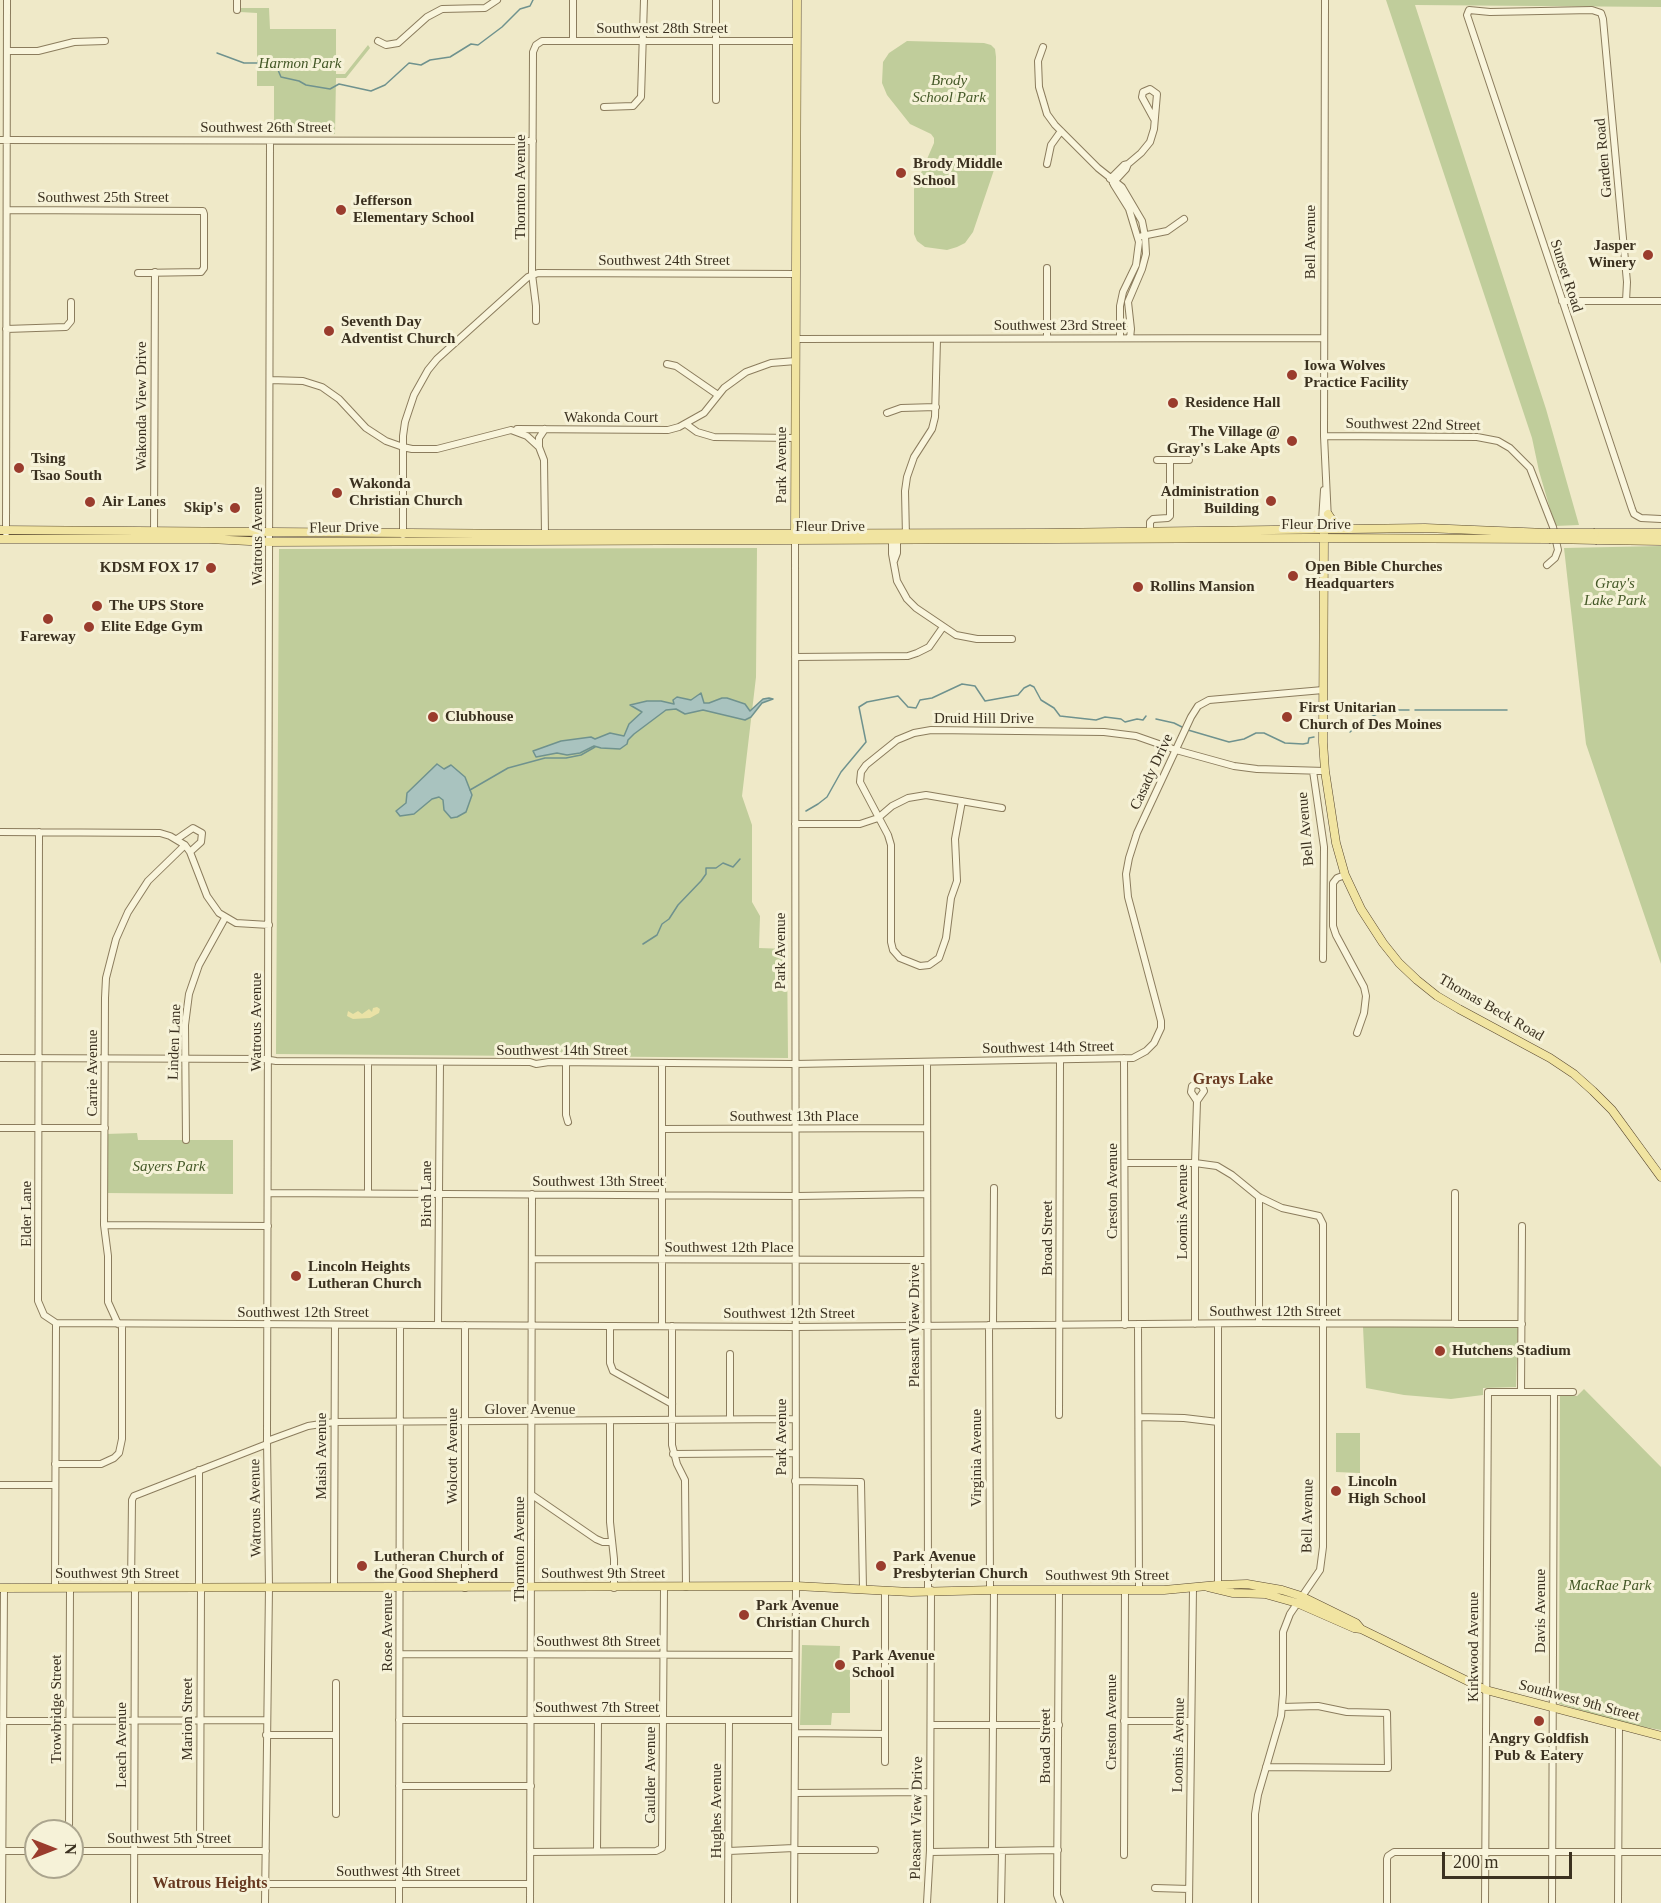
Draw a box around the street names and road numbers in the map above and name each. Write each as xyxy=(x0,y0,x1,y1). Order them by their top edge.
street label: Southwest 28th Street xyxy=(596,20,728,38)
street label: Garden Road xyxy=(1592,118,1616,198)
street label: Southwest 26th Street xyxy=(200,119,332,137)
street label: Thornton Avenue xyxy=(512,134,530,240)
street label: Southwest 25th Street xyxy=(37,189,169,207)
street label: Bell Avenue xyxy=(1302,205,1320,279)
street label: Sunset Road xyxy=(1546,237,1586,315)
street label: Southwest 24th Street xyxy=(598,252,730,270)
street label: Southwest 23rd Street xyxy=(994,317,1126,335)
street label: Wakonda View Drive xyxy=(133,341,151,471)
street label: Wakonda Court xyxy=(564,409,658,427)
street label: Southwest 22nd Street xyxy=(1345,415,1481,435)
street label: Park Avenue xyxy=(773,427,791,503)
street label: Watrous Avenue xyxy=(249,487,267,585)
street label: Fleur Drive xyxy=(1281,516,1351,534)
street label: Fleur Drive xyxy=(309,518,379,538)
street label: Fleur Drive xyxy=(795,518,865,536)
street label: Druid Hill Drive xyxy=(934,710,1034,728)
street label: Casady Drive xyxy=(1127,731,1177,813)
street label: Bell Avenue xyxy=(1294,791,1318,867)
street label: Park Avenue xyxy=(772,913,790,989)
street label: Thomas Beck Road xyxy=(1435,971,1547,1045)
street label: Watrous Avenue xyxy=(248,973,266,1071)
street label: Linden Lane xyxy=(165,1004,185,1080)
street label: Carrie Avenue xyxy=(84,1030,102,1116)
street label: Southwest 14th Street xyxy=(982,1038,1114,1058)
street label: Southwest 14th Street xyxy=(496,1042,628,1060)
street label: Southwest 13th Place xyxy=(729,1108,859,1126)
street label: Creston Avenue xyxy=(1104,1143,1122,1239)
street label: Birch Lane xyxy=(418,1160,436,1228)
street label: Loomis Avenue xyxy=(1174,1164,1192,1260)
street label: Southwest 13th Street xyxy=(532,1173,664,1191)
street label: Elder Lane xyxy=(18,1181,36,1247)
street label: Broad Street xyxy=(1039,1200,1057,1276)
street label: Southwest 12th Place xyxy=(664,1239,794,1257)
street label: Pleasant View Drive xyxy=(906,1264,924,1388)
street label: Southwest 12th Street xyxy=(1209,1303,1341,1321)
street label: Southwest 12th Street xyxy=(237,1304,369,1322)
street label: Southwest 12th Street xyxy=(723,1305,855,1323)
street label: Park Avenue xyxy=(773,1399,791,1475)
street label: Glover Avenue xyxy=(485,1401,575,1419)
street label: Wolcott Avenue xyxy=(444,1408,462,1504)
street label: Virginia Avenue xyxy=(968,1409,986,1507)
street label: Maish Avenue xyxy=(313,1413,331,1499)
street label: Watrous Avenue xyxy=(246,1458,266,1558)
street label: Bell Avenue xyxy=(1298,1479,1318,1553)
street label: Thornton Avenue xyxy=(511,1496,529,1602)
street label: Southwest 9th Street xyxy=(55,1565,179,1583)
street label: Southwest 9th Street xyxy=(541,1565,665,1583)
street label: Southwest 9th Street xyxy=(1045,1567,1169,1585)
street label: Davis Avenue xyxy=(1532,1569,1550,1653)
street label: Rose Avenue xyxy=(379,1592,397,1672)
street label: Kirkwood Avenue xyxy=(1465,1592,1483,1702)
street label: Southwest 8th Street xyxy=(536,1633,660,1651)
street label: Trowbridge Street xyxy=(48,1654,66,1764)
street label: Creston Avenue xyxy=(1103,1674,1121,1770)
street label: Southwest 9th Street xyxy=(1517,1676,1641,1726)
street label: Marion Street xyxy=(179,1678,197,1760)
street label: Loomis Avenue xyxy=(1169,1697,1189,1793)
street label: Southwest 7th Street xyxy=(535,1699,659,1717)
street label: Leach Avenue xyxy=(113,1702,131,1788)
street label: Broad Street xyxy=(1037,1708,1055,1784)
street label: Caulder Avenue xyxy=(642,1727,660,1823)
street label: Pleasant View Drive xyxy=(907,1756,927,1880)
street label: Hughes Avenue xyxy=(708,1763,726,1859)
street label: Southwest 5th Street xyxy=(107,1830,231,1848)
street label: Southwest 4th Street xyxy=(336,1863,460,1881)

